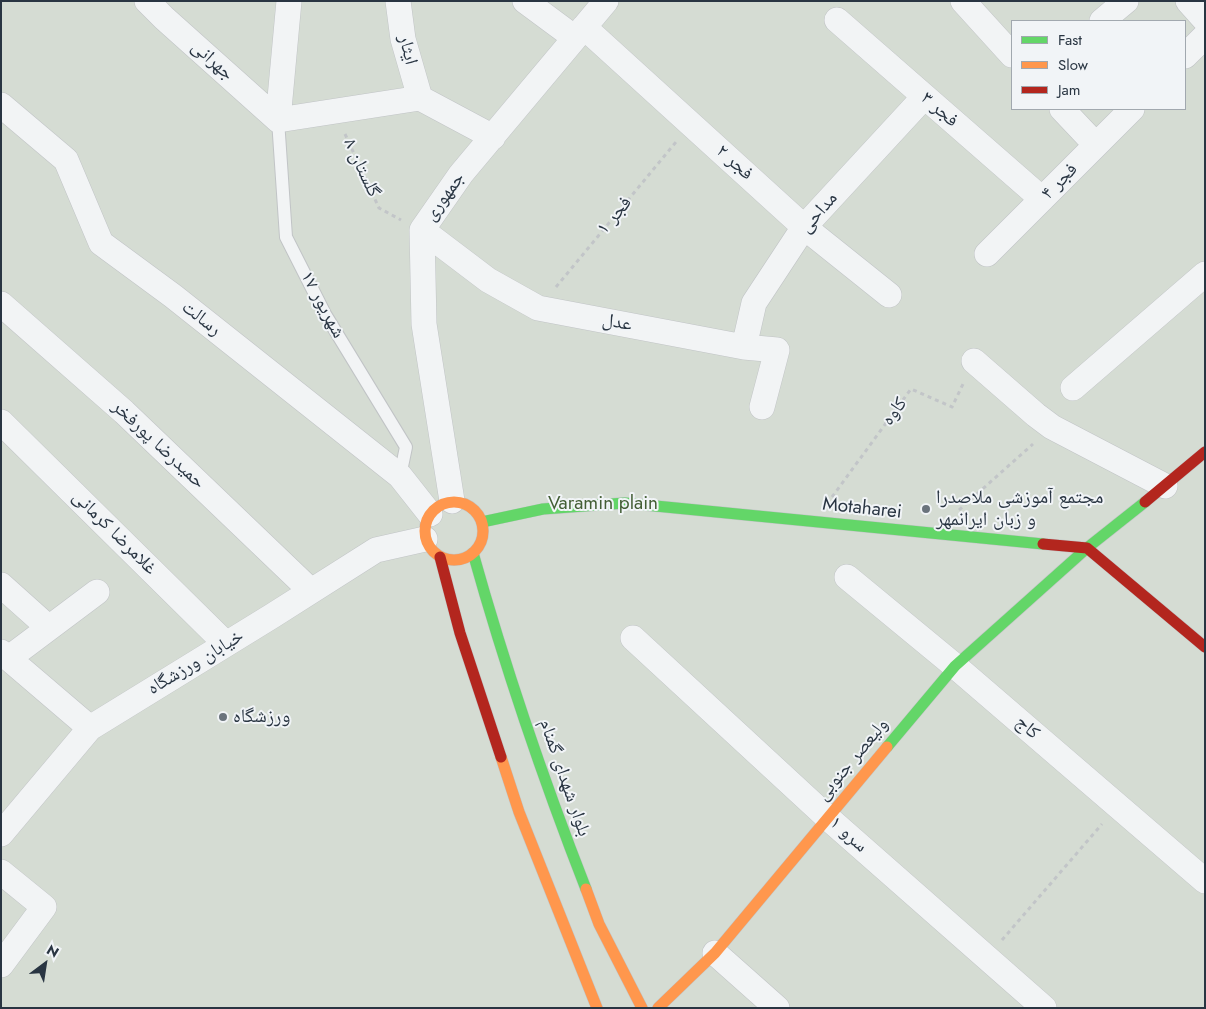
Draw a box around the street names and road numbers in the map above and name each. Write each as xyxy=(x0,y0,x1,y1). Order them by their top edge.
street label: ایثار xyxy=(392,33,422,67)
street label: جهرانی xyxy=(186,36,238,86)
street label: فجر ۳ xyxy=(915,87,963,133)
street label: گلستان ۸ xyxy=(338,135,384,201)
street label: فجر ۲ xyxy=(711,140,757,186)
street label: فجر ۴ xyxy=(1037,159,1083,205)
street label: جمهوری xyxy=(420,168,470,226)
street label: مداحی xyxy=(795,188,843,238)
street label: فجر ۱ xyxy=(593,192,637,240)
street label: ۱۷ شهریور xyxy=(295,267,349,343)
street label: رسالت xyxy=(177,296,225,342)
street label: عدل xyxy=(600,309,634,337)
street label: کاوه xyxy=(877,393,913,431)
street label: حمیدرضا پورفخر xyxy=(106,396,210,494)
street label: غلامرضا کرمانی xyxy=(67,486,161,580)
street label: Motaharei xyxy=(821,494,903,524)
street label: خیابان ورزشگاه xyxy=(144,625,248,701)
street label: کاج xyxy=(1010,711,1044,745)
street label: ولیعصر جنوبی xyxy=(812,714,894,806)
street label: بلوار شهدای گمنام xyxy=(533,716,595,840)
street label: سرو ۱ xyxy=(824,812,872,858)

